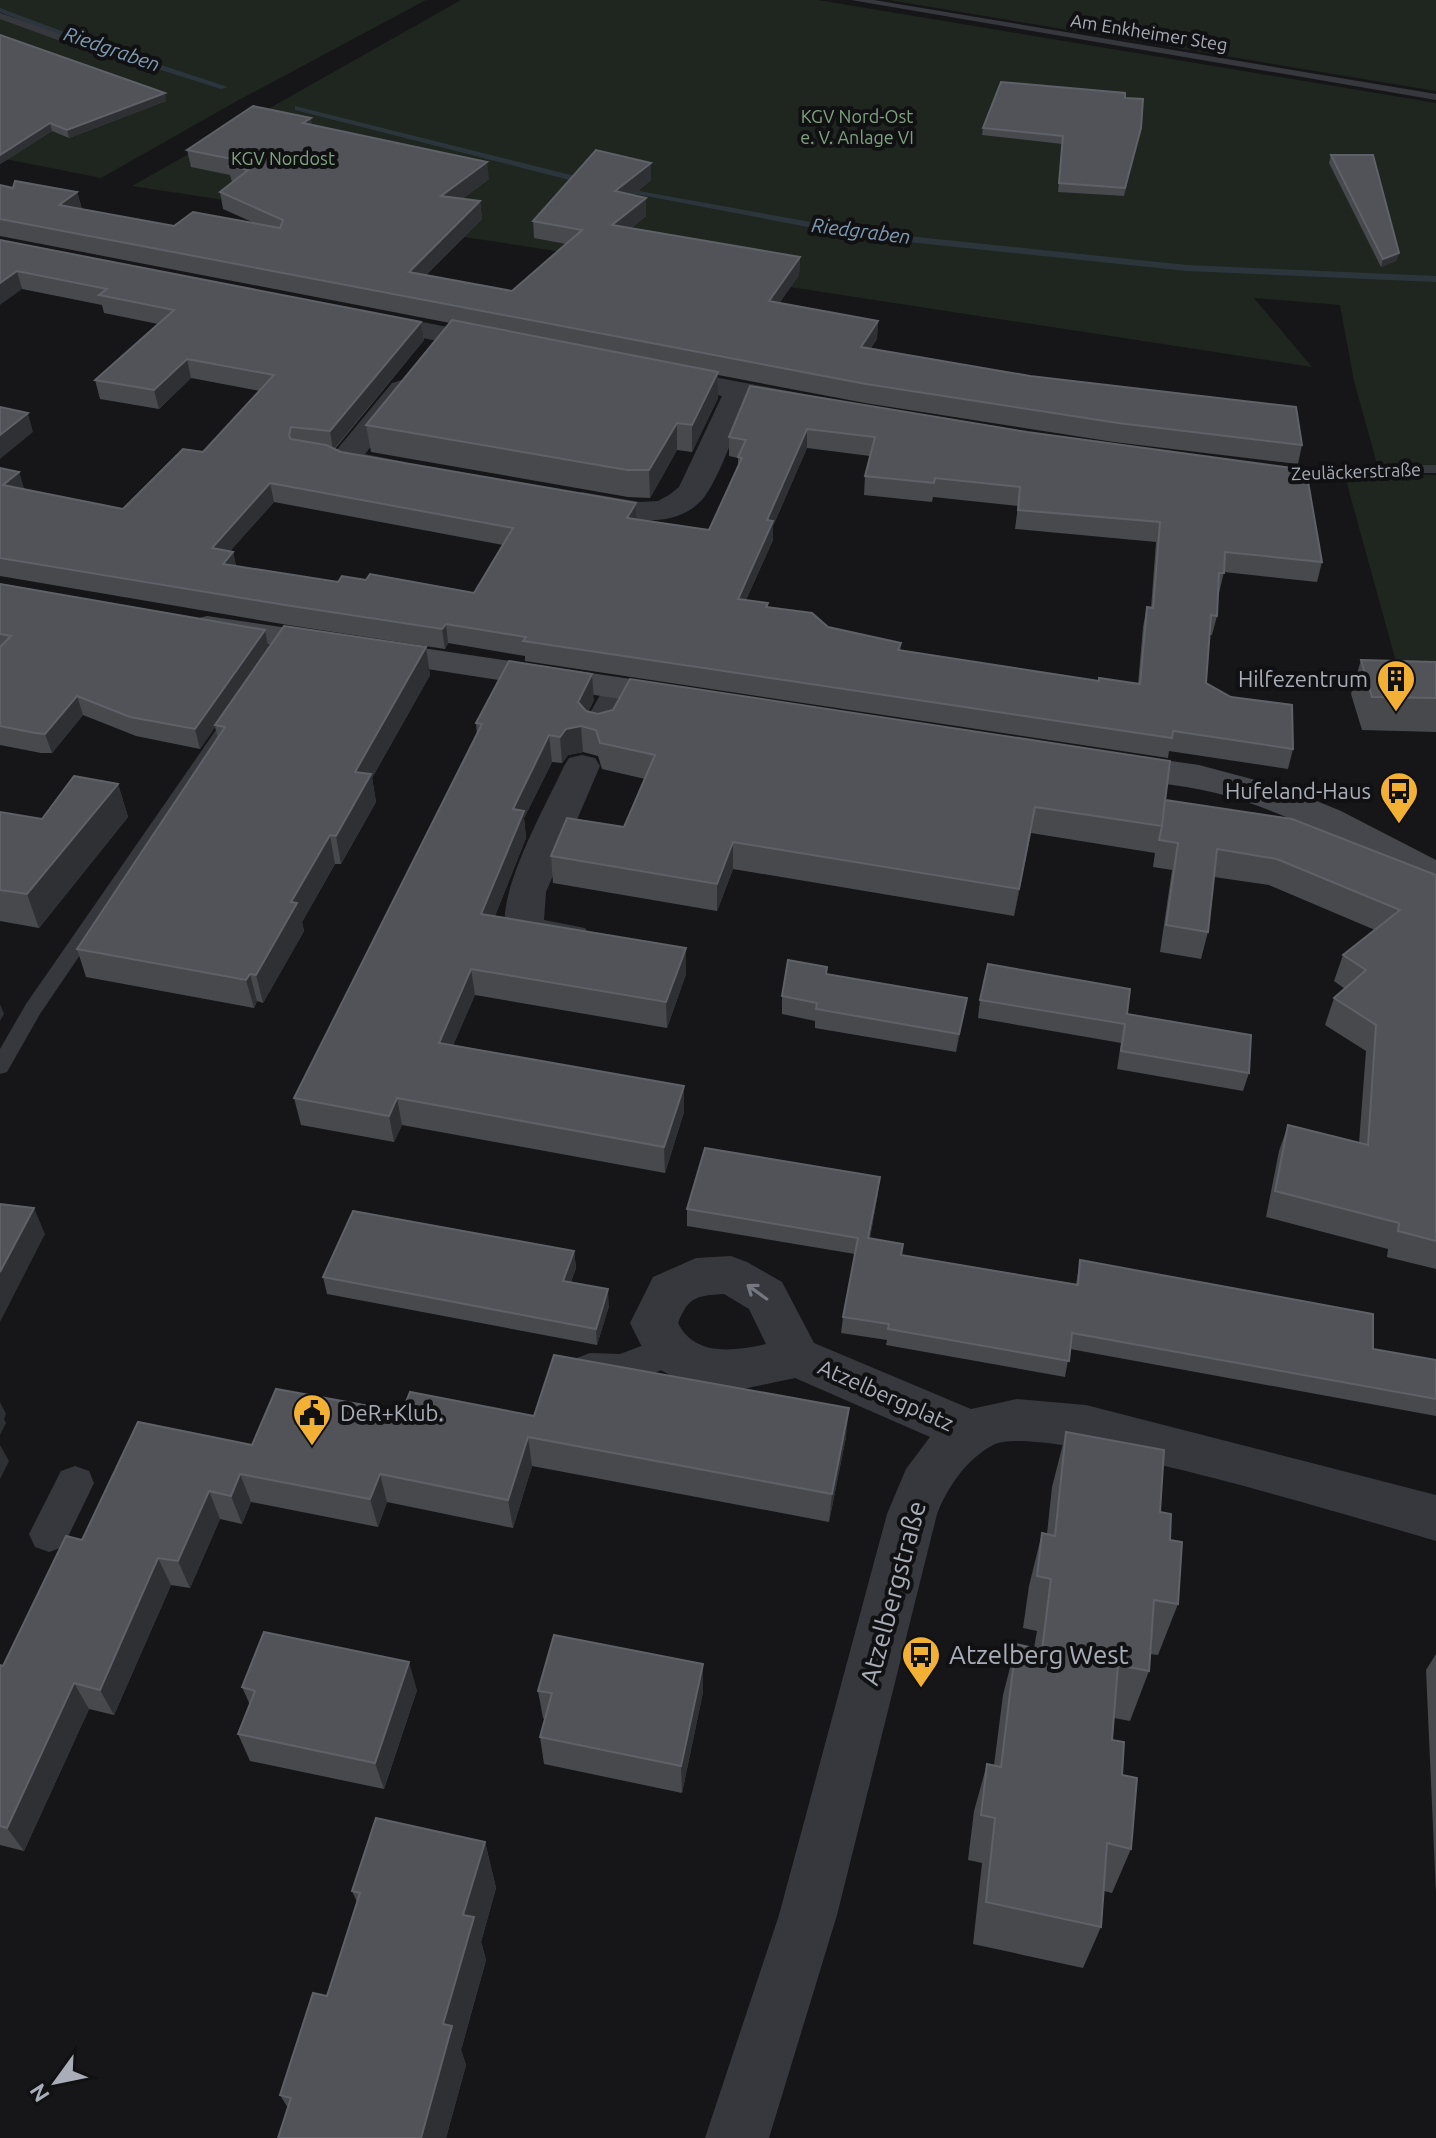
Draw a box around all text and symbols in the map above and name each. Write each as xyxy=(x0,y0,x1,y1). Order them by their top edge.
street label: Am Enkheimer Steg xyxy=(1069,10,1229,54)
water label: Riedgraben xyxy=(61,21,163,76)
park label: KGV Nord-Ost e. V. Anlage VI xyxy=(800,106,914,147)
park label: KGV Nordost xyxy=(231,148,335,168)
water label: Riedgraben xyxy=(810,213,912,248)
street label: Zeuläckerstraße xyxy=(1291,459,1421,483)
building icon: Hilfezentrum xyxy=(1375,658,1417,713)
place label: Hilfezentrum xyxy=(1238,666,1368,691)
bus stop icon: Hufeland-Haus xyxy=(1378,770,1420,825)
place label: Hufeland-Haus xyxy=(1225,778,1371,803)
one-way arrow xyxy=(746,1284,768,1300)
street label: Atzelbergplatz xyxy=(815,1354,958,1436)
public building icon: DeR+Klub. xyxy=(291,1392,333,1447)
place label: DeR+Klub. xyxy=(340,1400,444,1425)
street label: Atzelbergstraße xyxy=(854,1498,931,1688)
bus stop icon: Atzelberg West xyxy=(900,1634,942,1689)
place label: Atzelberg West xyxy=(949,1640,1129,1669)
north arrow xyxy=(16,2042,96,2122)
text: N xyxy=(24,2079,54,2107)

